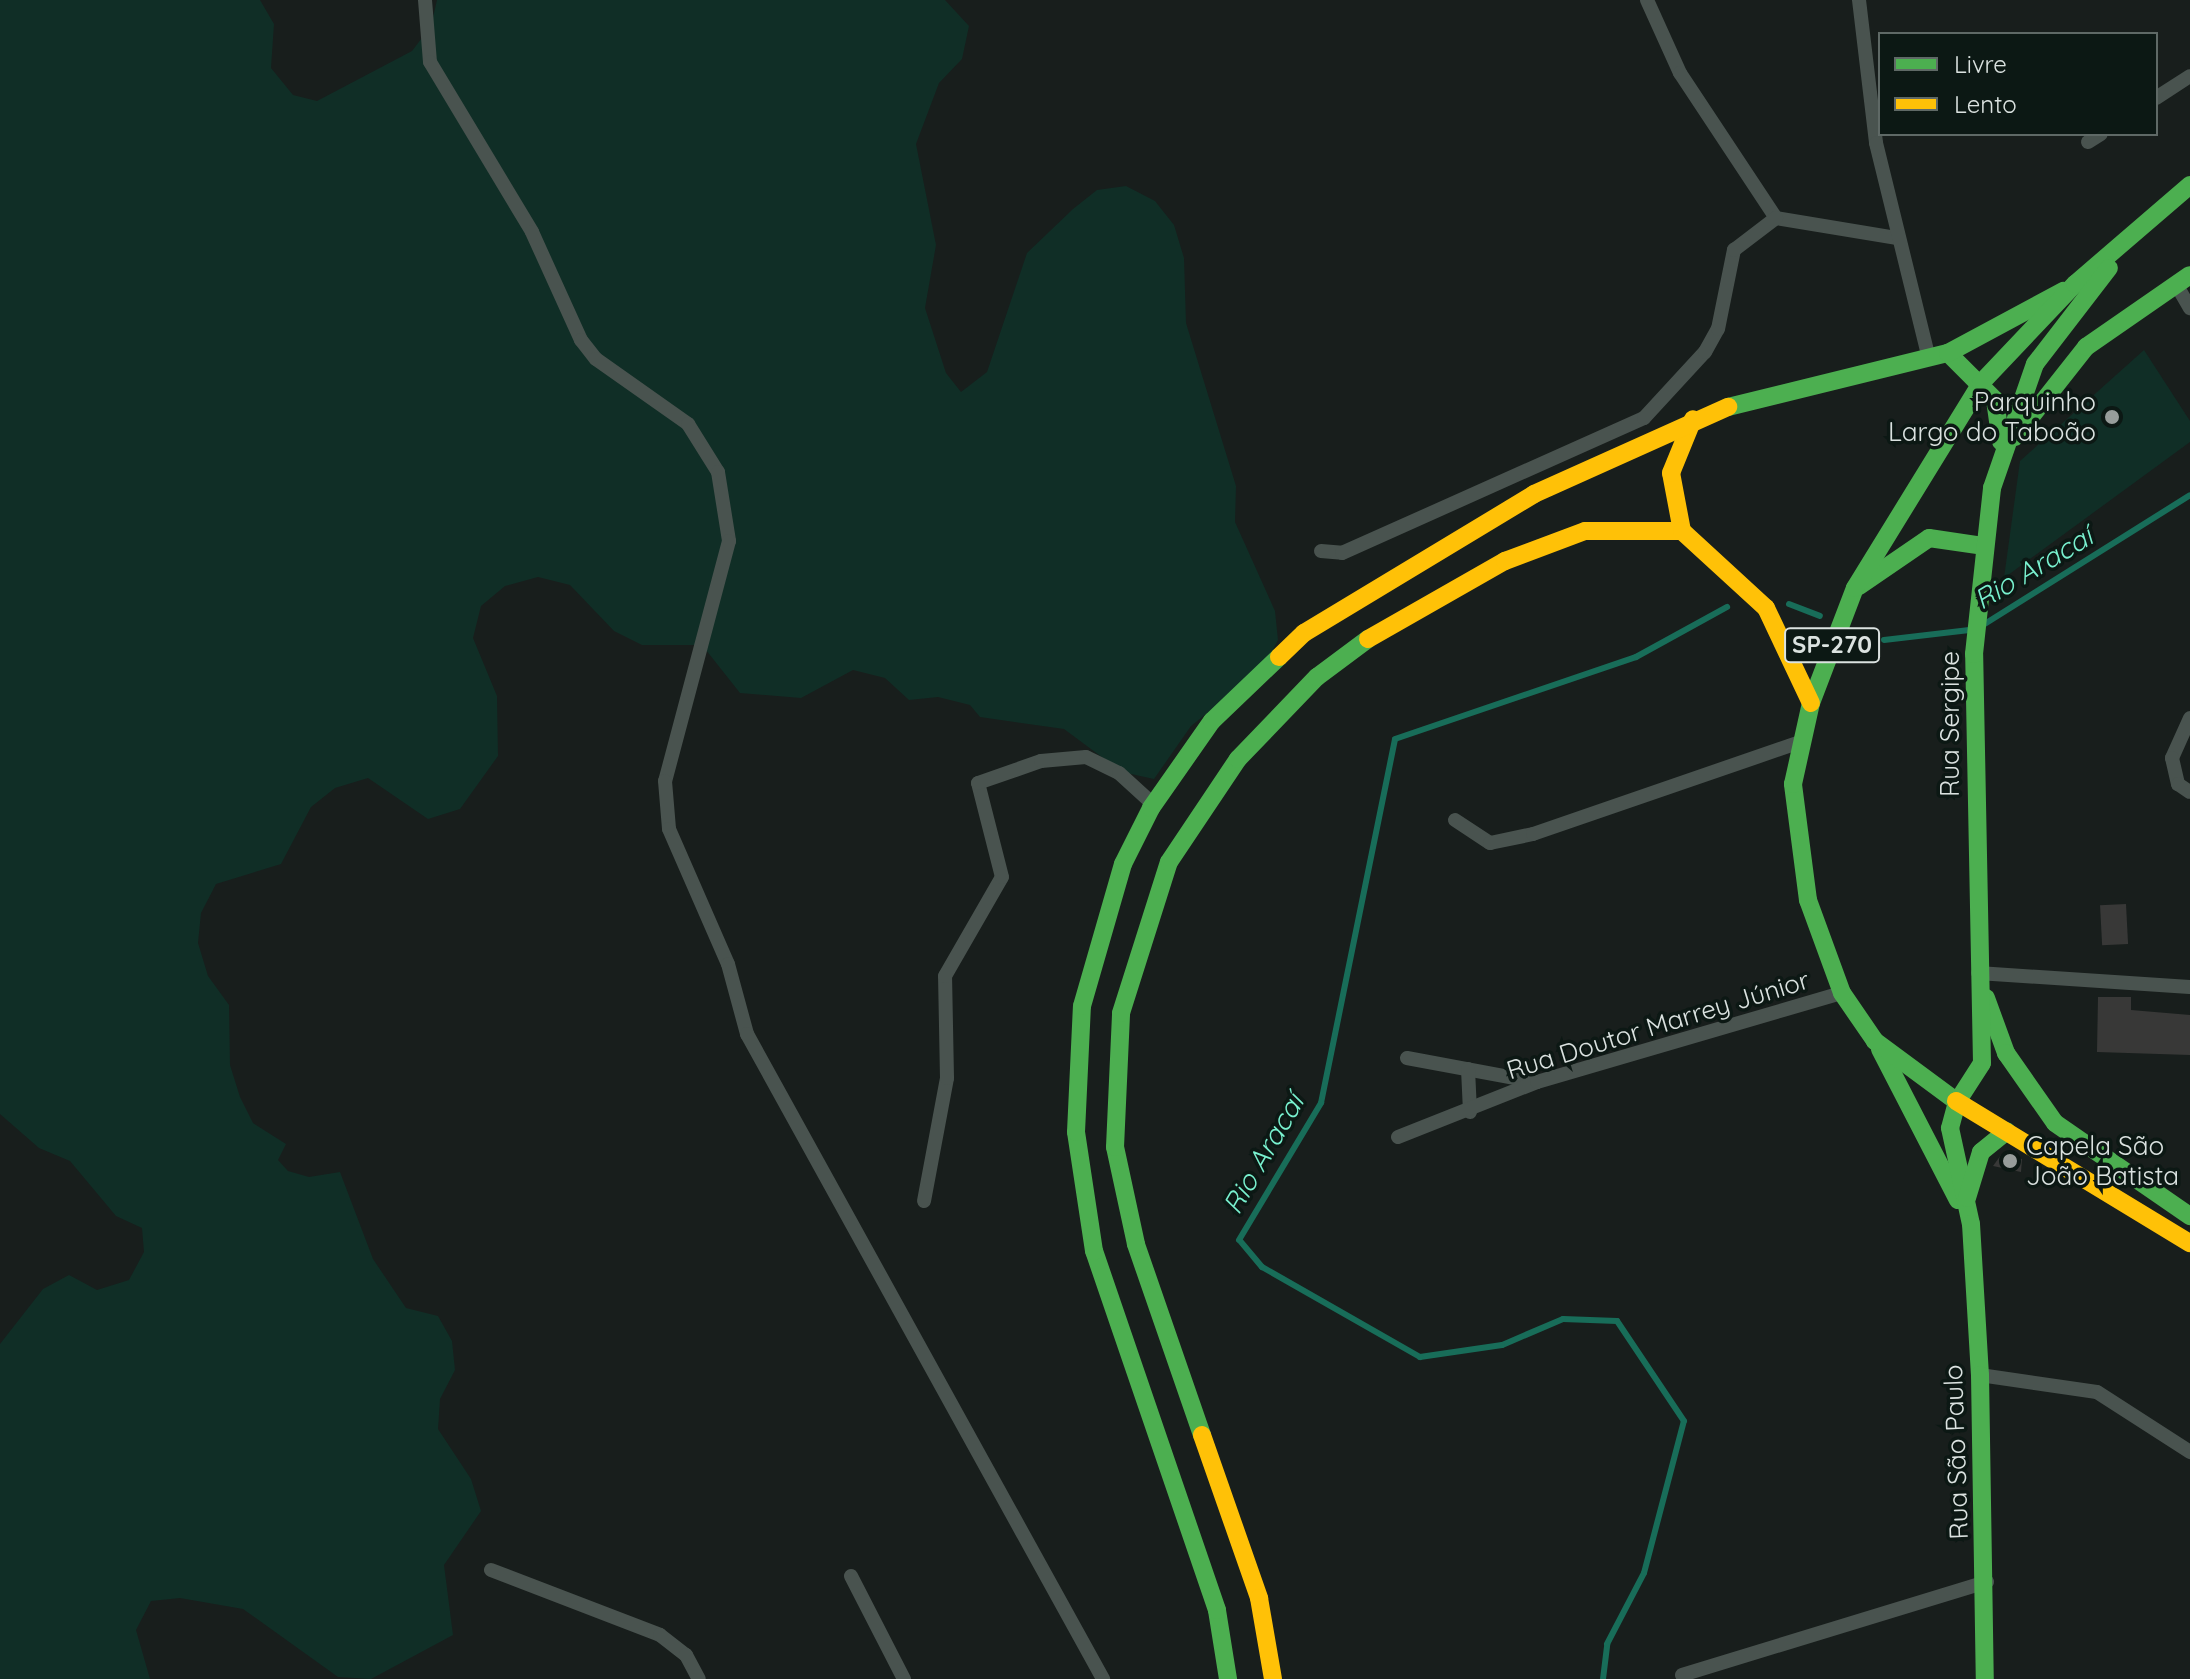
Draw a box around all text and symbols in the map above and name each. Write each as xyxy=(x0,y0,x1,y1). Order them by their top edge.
legend xyxy=(1878,32,2158,136)
text: Livre xyxy=(1954,49,2007,79)
text: Lento xyxy=(1954,89,2017,119)
place label: Parquinho Largo do Taboão xyxy=(1888,386,2096,448)
marker: Parquinho Largo do Taboão xyxy=(2103,408,2121,426)
water label: Rio Aracaí xyxy=(1968,520,2098,616)
road number: SP-270 xyxy=(1784,625,1880,665)
street label: Rua Sergipe xyxy=(1934,651,1966,797)
street label: Rua Doutor Marrey Júnior xyxy=(1503,964,1813,1086)
water label: Rio Aracaí xyxy=(1215,1088,1311,1220)
place label: Capela São João Batista xyxy=(2026,1130,2179,1192)
marker: Capela São João Batista xyxy=(2001,1152,2019,1170)
street label: Rua São Paulo xyxy=(1937,1364,1975,1540)

